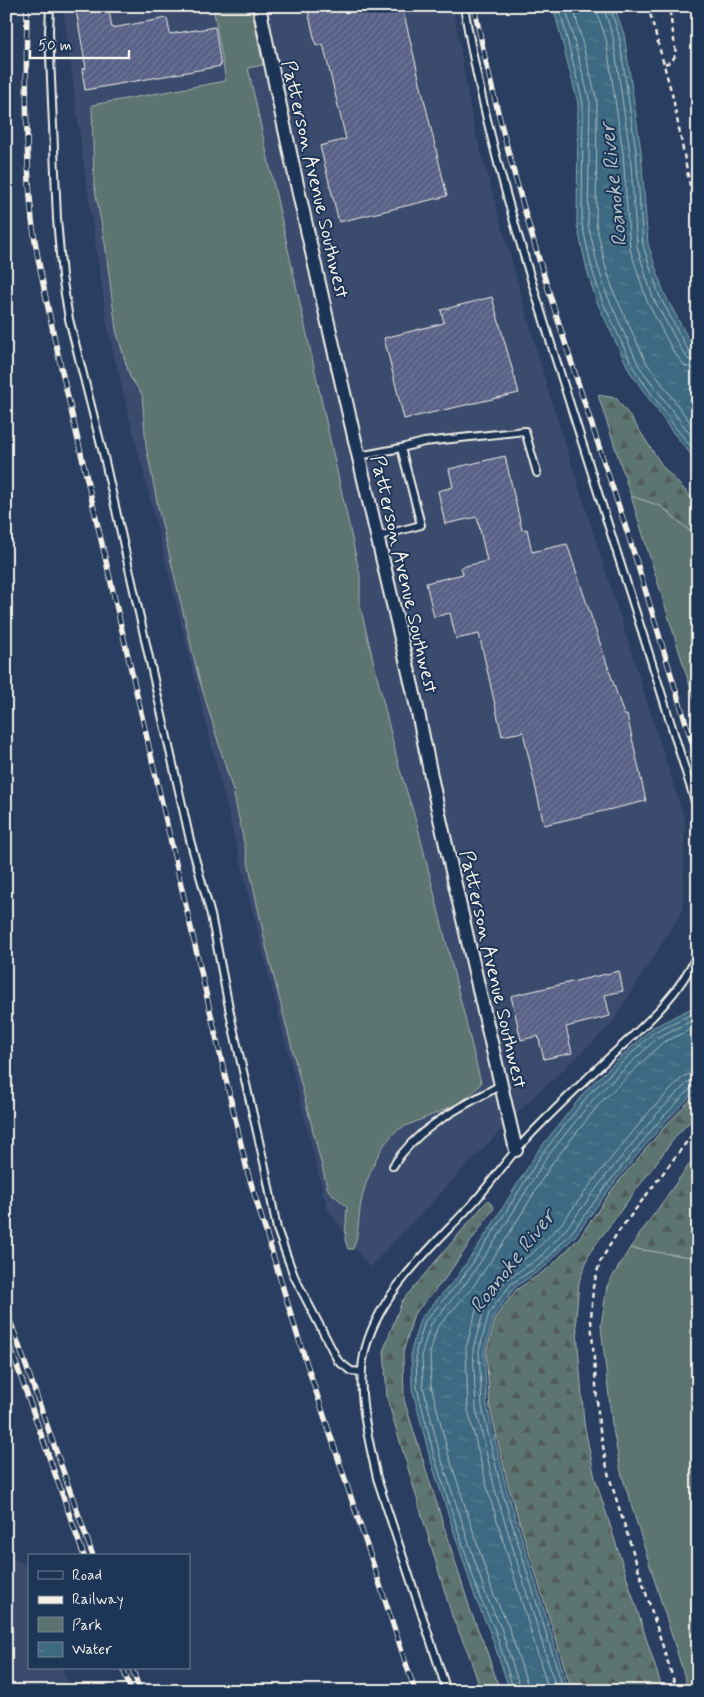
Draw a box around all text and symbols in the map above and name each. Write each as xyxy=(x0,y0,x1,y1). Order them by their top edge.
scale bar xyxy=(30,28,129,60)
text: 50 m xyxy=(38,36,72,56)
street label: Patterson Avenue Southwest xyxy=(274,58,355,301)
water label: Roanoke River xyxy=(593,119,634,248)
street label: Patterson Avenue Southwest xyxy=(363,453,444,696)
street label: Patterson Avenue Southwest xyxy=(452,848,533,1091)
water label: Roanoke River xyxy=(464,1202,564,1319)
legend xyxy=(28,1554,190,1670)
text: Road xyxy=(72,1566,102,1586)
text: Railway xyxy=(72,1590,124,1610)
text: Park xyxy=(72,1616,102,1636)
text: Water xyxy=(72,1640,112,1660)

